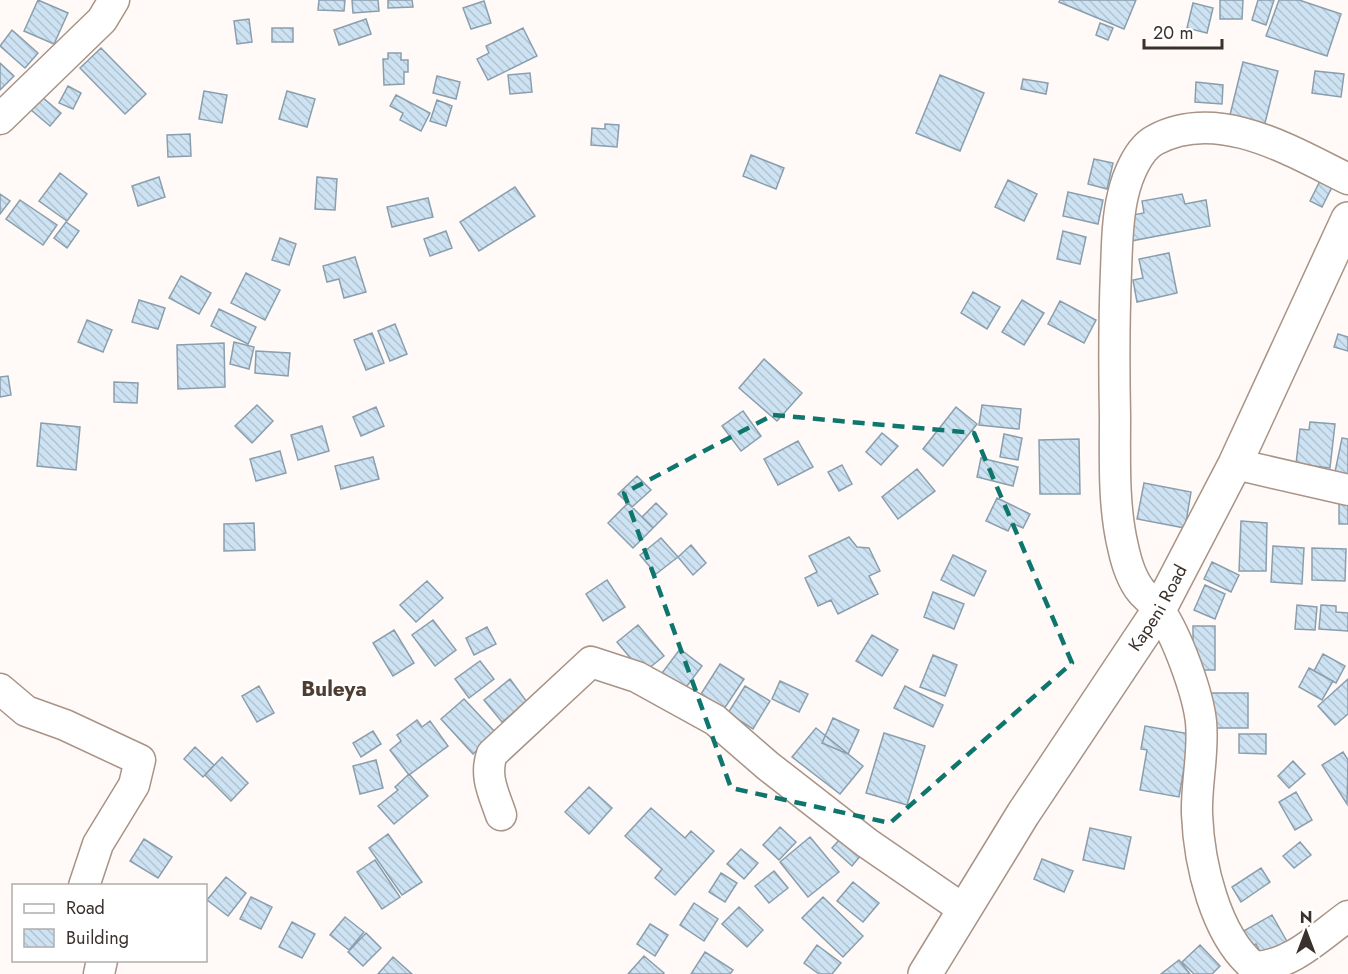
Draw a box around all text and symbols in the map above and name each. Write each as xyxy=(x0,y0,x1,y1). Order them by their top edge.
scale bar xyxy=(1144,12,1222,50)
text: 20 m xyxy=(1153,20,1193,46)
street label: Kapeni Road xyxy=(1122,560,1193,656)
district label: Buleya xyxy=(301,674,367,704)
legend xyxy=(12,884,207,962)
text: Road xyxy=(66,895,105,921)
north arrow xyxy=(1276,902,1336,962)
text: N xyxy=(1300,906,1312,929)
text: Building xyxy=(66,925,129,951)

